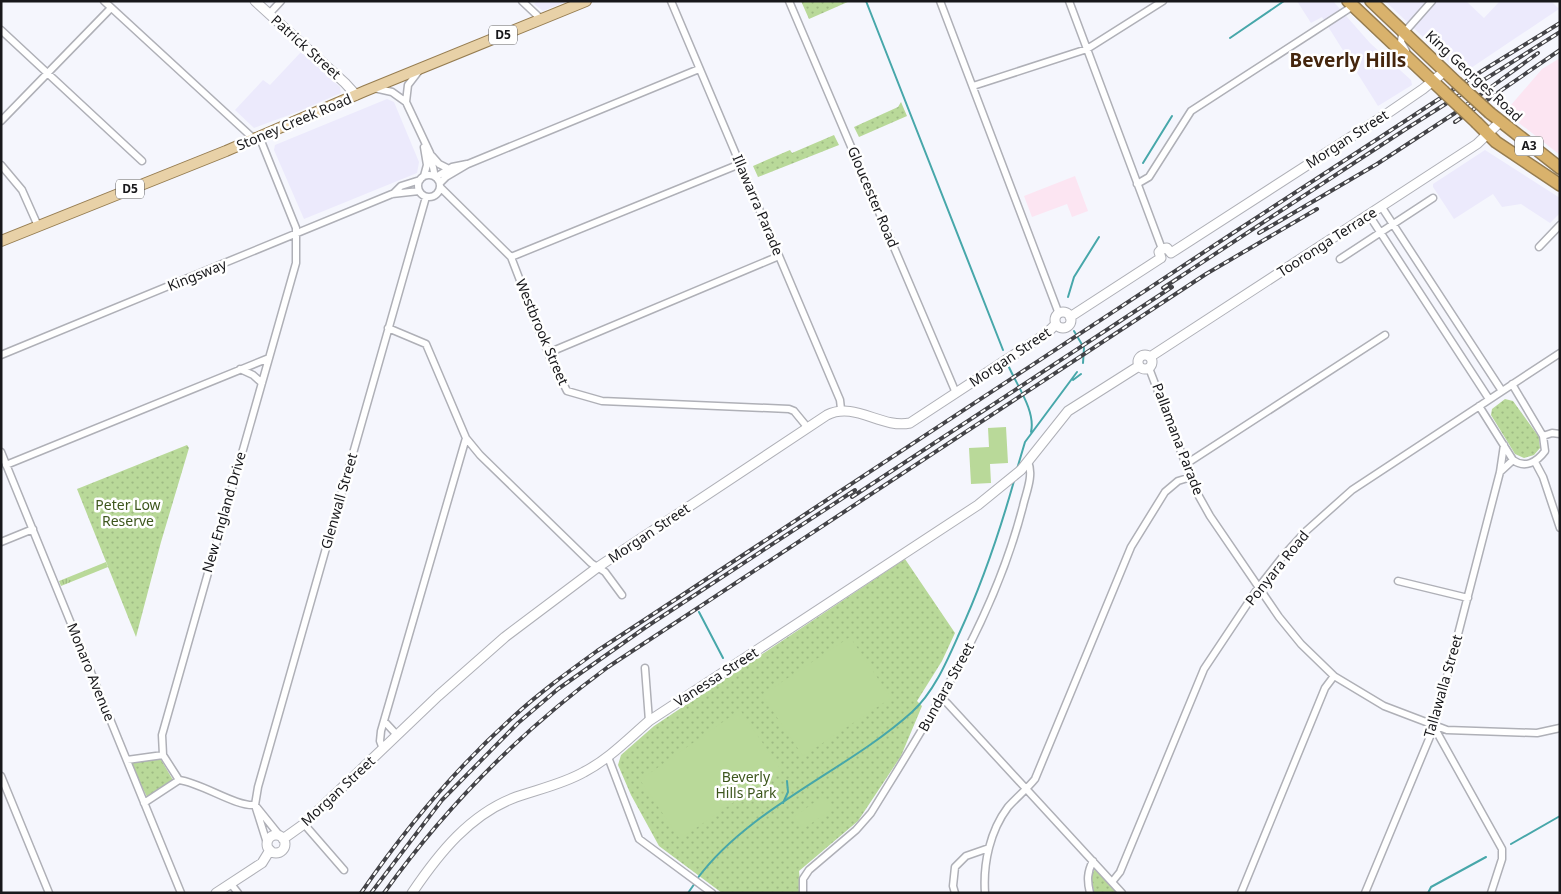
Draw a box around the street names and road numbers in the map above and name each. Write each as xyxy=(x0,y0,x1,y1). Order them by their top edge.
street label: Patrick Street xyxy=(267,10,345,83)
road number: D5 xyxy=(489,26,517,44)
street label: King Georges Road xyxy=(1422,26,1527,126)
street label: Stoney Creek Road xyxy=(233,89,354,154)
street label: Morgan Street xyxy=(1302,105,1392,172)
road number: A3 xyxy=(1515,136,1543,156)
street label: Gloucester Road xyxy=(844,143,903,250)
street label: Illawarra Parade xyxy=(729,152,788,258)
road number: D5 xyxy=(116,180,144,198)
street label: Tooronga Terrace xyxy=(1273,202,1380,281)
street label: Kingsway xyxy=(164,254,230,295)
street label: Westbrook Street xyxy=(512,276,573,388)
street label: Morgan Street xyxy=(965,322,1054,391)
street label: Pallamana Parade xyxy=(1148,380,1209,498)
street label: New England Drive xyxy=(197,449,250,575)
street label: Glenwall Street xyxy=(316,451,361,551)
street label: Morgan Street xyxy=(604,498,693,567)
street label: Ponyara Road xyxy=(1241,526,1313,609)
street label: Monaro Avenue xyxy=(63,620,120,724)
street label: Tallawalla Street xyxy=(1419,632,1466,740)
street label: Bundara Street xyxy=(913,639,978,735)
street label: Vanessa Street xyxy=(670,642,761,711)
street label: Morgan Street xyxy=(297,751,379,830)

